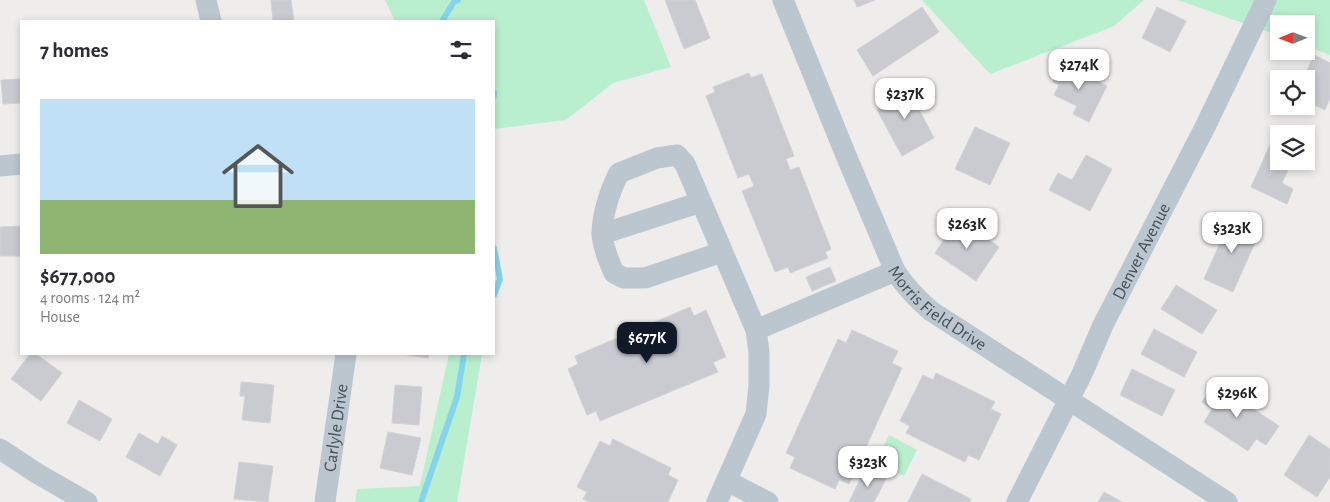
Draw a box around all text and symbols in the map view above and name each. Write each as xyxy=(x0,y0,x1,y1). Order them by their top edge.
north arrow xyxy=(1270,15,1315,60)
map controls xyxy=(1270,15,1315,170)
icon: filters xyxy=(447,36,475,64)
text: 7 homes xyxy=(40,40,109,61)
pin: $274K xyxy=(1044,48,1114,91)
text: $274K xyxy=(1059,57,1099,73)
button: locate xyxy=(1270,70,1315,115)
pin: $237K xyxy=(870,78,940,120)
text: $237K xyxy=(886,86,924,102)
button: layers xyxy=(1270,125,1315,170)
icon: home xyxy=(213,131,303,221)
street label: Denver Avenue xyxy=(1110,200,1174,303)
pin: $263K xyxy=(932,208,1002,250)
pin: $323K xyxy=(1197,212,1267,254)
text: $263K xyxy=(948,216,986,232)
text: $323K xyxy=(1213,220,1251,236)
street label: Morris Field Drive xyxy=(884,263,989,354)
text: $677,000 xyxy=(40,266,115,287)
text: 4 rooms · 124 m² xyxy=(40,290,140,306)
text: House xyxy=(40,309,80,325)
pin: $677K xyxy=(612,322,682,364)
text: $677K xyxy=(628,330,666,346)
pin: $296K xyxy=(1202,376,1272,419)
street label: Carlyle Drive xyxy=(321,383,352,473)
text: $296K xyxy=(1217,385,1257,401)
pin: $323K xyxy=(833,446,903,488)
text: $323K xyxy=(849,454,887,470)

